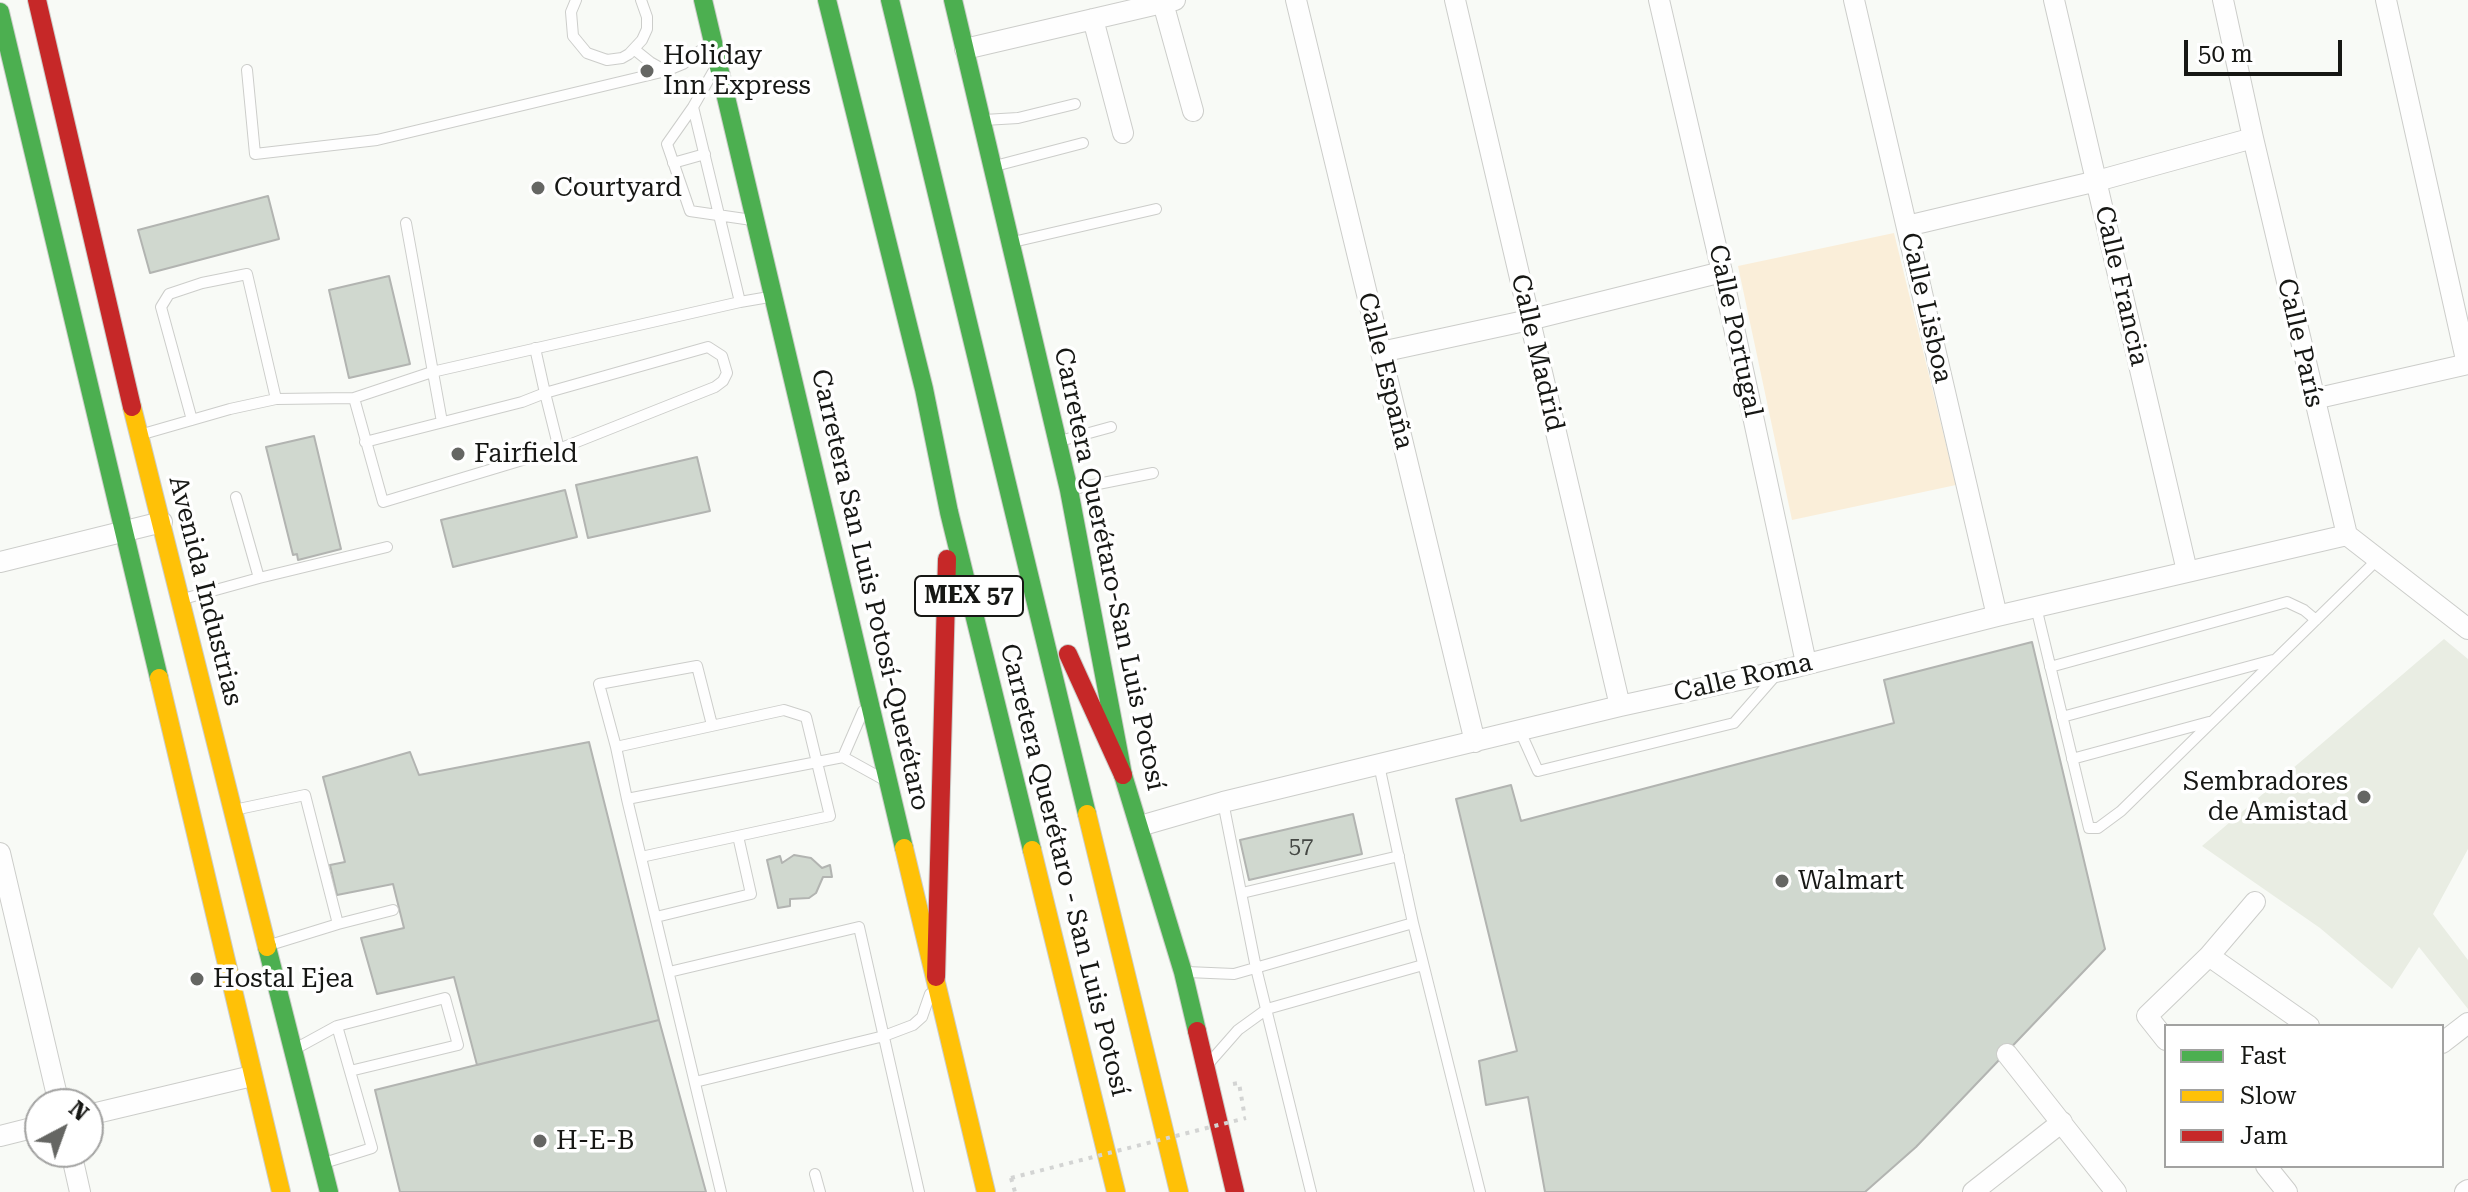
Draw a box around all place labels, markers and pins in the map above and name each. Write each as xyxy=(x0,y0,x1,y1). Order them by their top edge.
place label: Holiday Inn Express xyxy=(663,40,811,102)
marker: Holiday Inn Express xyxy=(638,62,656,80)
place label: Courtyard xyxy=(554,172,682,204)
marker: Courtyard xyxy=(529,179,547,197)
place label: Fairfield xyxy=(474,438,578,470)
marker: Fairfield xyxy=(449,445,467,463)
place label: Sembradores de Amistad xyxy=(2183,766,2348,828)
marker: Sembradores de Amistad xyxy=(2355,788,2373,806)
place label: Walmart xyxy=(1798,865,1904,897)
marker: Walmart xyxy=(1773,872,1791,890)
place label: Hostal Ejea xyxy=(213,963,354,995)
marker: Hostal Ejea xyxy=(188,970,206,988)
place label: H-E-B xyxy=(556,1125,634,1157)
marker: H-E-B xyxy=(531,1132,549,1150)

